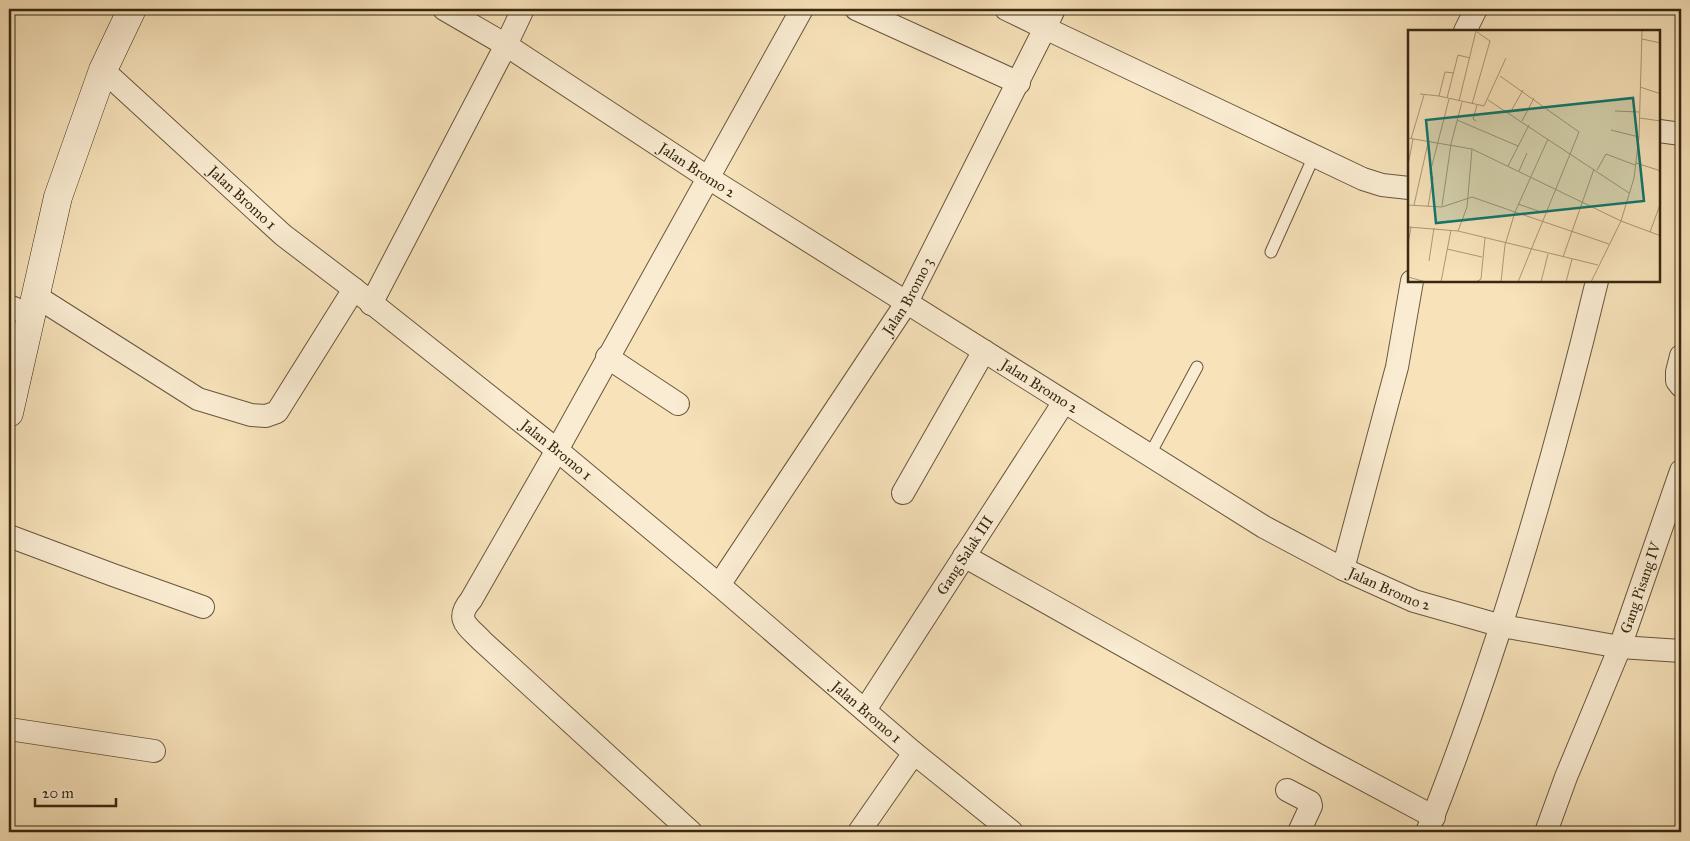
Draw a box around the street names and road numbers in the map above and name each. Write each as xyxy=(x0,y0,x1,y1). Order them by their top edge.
street label: Jalan Bromo 2 xyxy=(653,138,739,202)
street label: Jalan Bromo 1 xyxy=(202,161,280,234)
street label: Jalan Bromo 3 xyxy=(877,255,937,341)
street label: Jalan Bromo 2 xyxy=(995,354,1082,417)
street label: Jalan Bromo 1 xyxy=(515,415,596,484)
street label: Gang Salak III xyxy=(933,513,997,598)
street label: Gang Pisang IV xyxy=(1616,539,1665,636)
street label: Jalan Bromo 2 xyxy=(1343,563,1433,614)
street label: Jalan Bromo 1 xyxy=(826,676,905,747)

